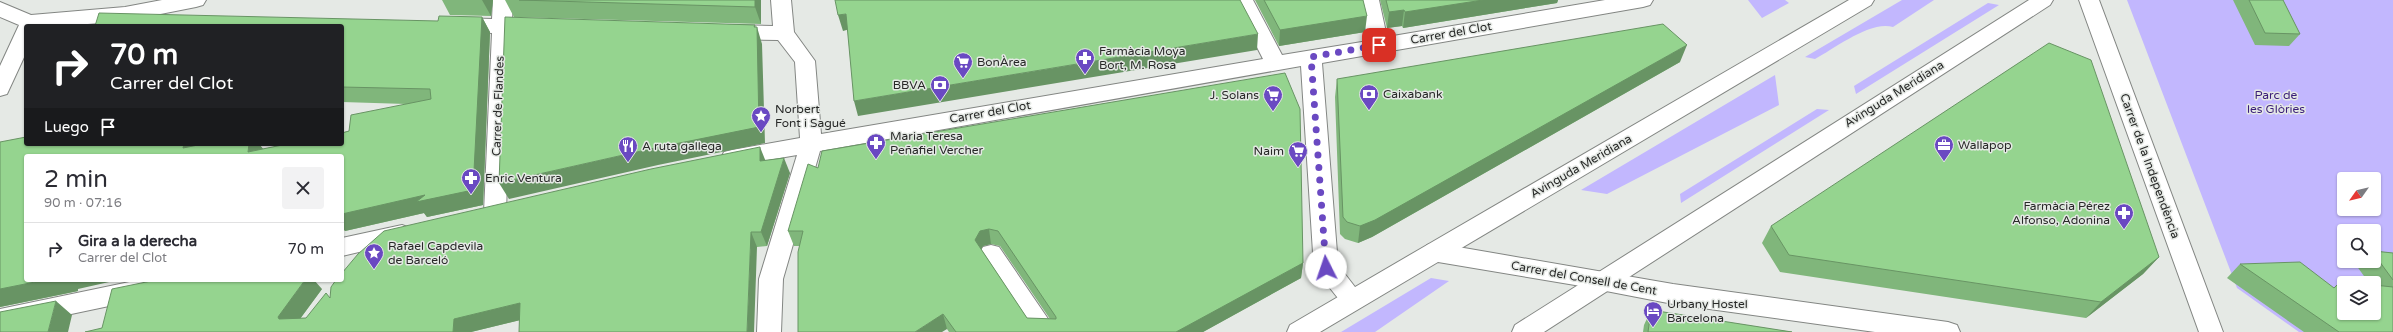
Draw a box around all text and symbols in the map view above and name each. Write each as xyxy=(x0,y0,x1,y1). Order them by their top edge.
street label: Carrer del Clot xyxy=(1409,19,1493,47)
pin xyxy=(1362,28,1396,62)
icon: arrive xyxy=(1368,34,1390,56)
text: 70 m xyxy=(110,38,178,72)
icon: right xyxy=(44,40,96,92)
place label: Farmàcia Moya Bort, M. Rosa xyxy=(1099,44,1186,72)
pharmacy icon: Farmàcia Moya Bort, M. Rosa xyxy=(1074,47,1096,75)
supermarket icon: BonÀrea xyxy=(952,51,974,79)
street label: Carrer de Flandes xyxy=(489,55,507,156)
place label: BonÀrea xyxy=(977,55,1027,69)
street label: Avinguda Meridiana xyxy=(1842,58,1946,130)
text: Carrer del Clot xyxy=(110,72,233,94)
bank icon: BBVA xyxy=(929,74,951,102)
place label: BBVA xyxy=(893,78,926,92)
bank icon: Caixabank xyxy=(1358,83,1380,111)
supermarket icon: J. Solans xyxy=(1262,84,1284,112)
place label: Caixabank xyxy=(1383,87,1443,101)
place label: J. Solans xyxy=(1210,88,1259,102)
park label: Parc de les Glòries xyxy=(2247,88,2305,116)
street label: Carrer de la Independència xyxy=(2117,92,2183,240)
street label: Carrer del Clot xyxy=(948,98,1032,126)
place label: Norbert Font i Sagué xyxy=(775,102,846,130)
place icon: Norbert Font i Sagué xyxy=(750,105,772,133)
icon: arrive xyxy=(97,116,119,138)
text: Luego xyxy=(44,118,89,136)
place label: Maria Teresa Peñafiel Vercher xyxy=(890,129,984,157)
street label: Avinguda Meridiana xyxy=(1528,131,1634,201)
pharmacy icon: Maria Teresa Peñafiel Vercher xyxy=(865,132,887,160)
office icon: Wallapop xyxy=(1933,134,1955,162)
restaurant icon: A ruta gallega xyxy=(617,135,639,163)
place label: Wallapop xyxy=(1958,138,2012,152)
place label: A ruta gallega xyxy=(642,139,722,153)
supermarket icon: Naim xyxy=(1287,140,1309,168)
place label: Naim xyxy=(1254,144,1284,158)
text: 2 min xyxy=(44,165,108,194)
button: close xyxy=(282,167,324,209)
pharmacy icon: Enric Ventura xyxy=(460,167,482,195)
place label: Enric Ventura xyxy=(485,171,562,185)
north arrow xyxy=(2337,172,2381,216)
map controls xyxy=(2337,172,2381,320)
text: 90 m · 07:16 xyxy=(44,195,122,211)
place label: Farmàcia Pérez Alfonso, Adonina xyxy=(2012,199,2110,227)
pharmacy icon: Farmàcia Pérez Alfonso, Adonina xyxy=(2113,202,2135,230)
button: search xyxy=(2337,224,2381,268)
text: Gira a la derecha xyxy=(78,232,197,250)
icon: right xyxy=(44,238,66,260)
place label: Rafael Capdevila de Barceló xyxy=(388,239,483,267)
text: 70 m xyxy=(287,240,324,258)
place icon: Rafael Capdevila de Barceló xyxy=(363,242,385,270)
position arrow xyxy=(1305,247,1347,289)
text: Carrer del Clot xyxy=(78,250,167,266)
street label: Carrer del Consell de Cent xyxy=(1510,258,1658,298)
button: layers xyxy=(2337,276,2381,320)
place label: Urbany Hostel Barcelona xyxy=(1667,297,1748,325)
hotel icon: Urbany Hostel Barcelona xyxy=(1642,300,1664,328)

